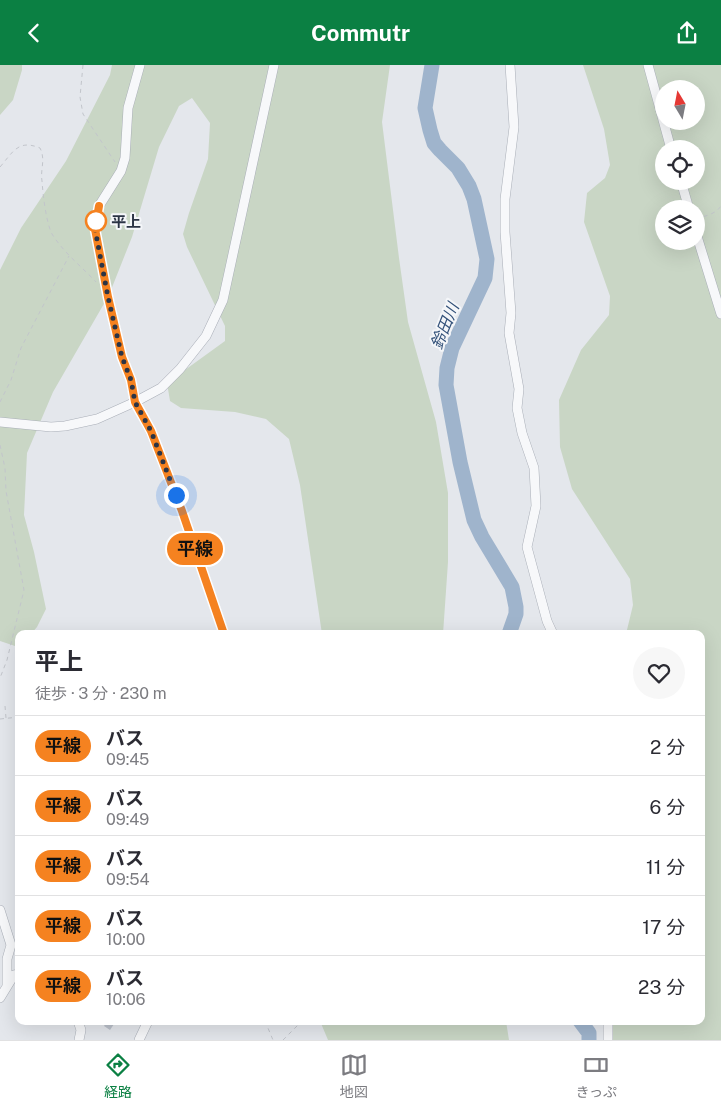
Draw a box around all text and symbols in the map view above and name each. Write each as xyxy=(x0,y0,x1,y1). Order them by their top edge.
icon: back xyxy=(20,19,48,47)
icon: share xyxy=(673,19,701,47)
text: Commutr xyxy=(311,20,410,46)
north arrow xyxy=(655,80,705,130)
map controls xyxy=(655,80,705,250)
button: locate xyxy=(655,140,705,190)
button: layers xyxy=(655,200,705,250)
marker: 平上 xyxy=(85,210,107,232)
place label: 平上 xyxy=(111,213,141,230)
water label: 鈴田川 xyxy=(427,298,464,352)
your location xyxy=(164,483,189,508)
line badge: 平線 xyxy=(172,533,218,565)
text: 平線 xyxy=(177,538,213,559)
text: 平上 xyxy=(35,647,83,675)
button: heart xyxy=(633,647,685,699)
text: 徒歩 · 3 分 · 230 m xyxy=(35,684,167,703)
text: バス xyxy=(106,727,144,749)
text: 平線 xyxy=(45,735,81,756)
text: 2 分 xyxy=(650,736,685,758)
text: 09:45 xyxy=(106,750,149,769)
text: バス xyxy=(106,787,144,809)
text: 平線 xyxy=(45,795,81,816)
text: 6 分 xyxy=(650,796,685,818)
text: 09:49 xyxy=(106,810,149,829)
text: バス xyxy=(106,847,144,869)
text: 平線 xyxy=(45,855,81,876)
text: 11 分 xyxy=(646,856,685,878)
text: 09:54 xyxy=(106,870,150,889)
text: バス xyxy=(106,907,144,929)
text: 平線 xyxy=(45,915,81,936)
text: 17 分 xyxy=(642,916,685,938)
text: 10:00 xyxy=(106,930,145,949)
text: バス xyxy=(106,967,144,989)
text: 平線 xyxy=(45,975,81,996)
text: 23 分 xyxy=(638,976,685,998)
text: 10:06 xyxy=(106,990,146,1009)
tab: 経路 xyxy=(104,1051,132,1101)
tab: 地図 xyxy=(340,1051,368,1101)
tab: きっぷ xyxy=(576,1051,617,1101)

